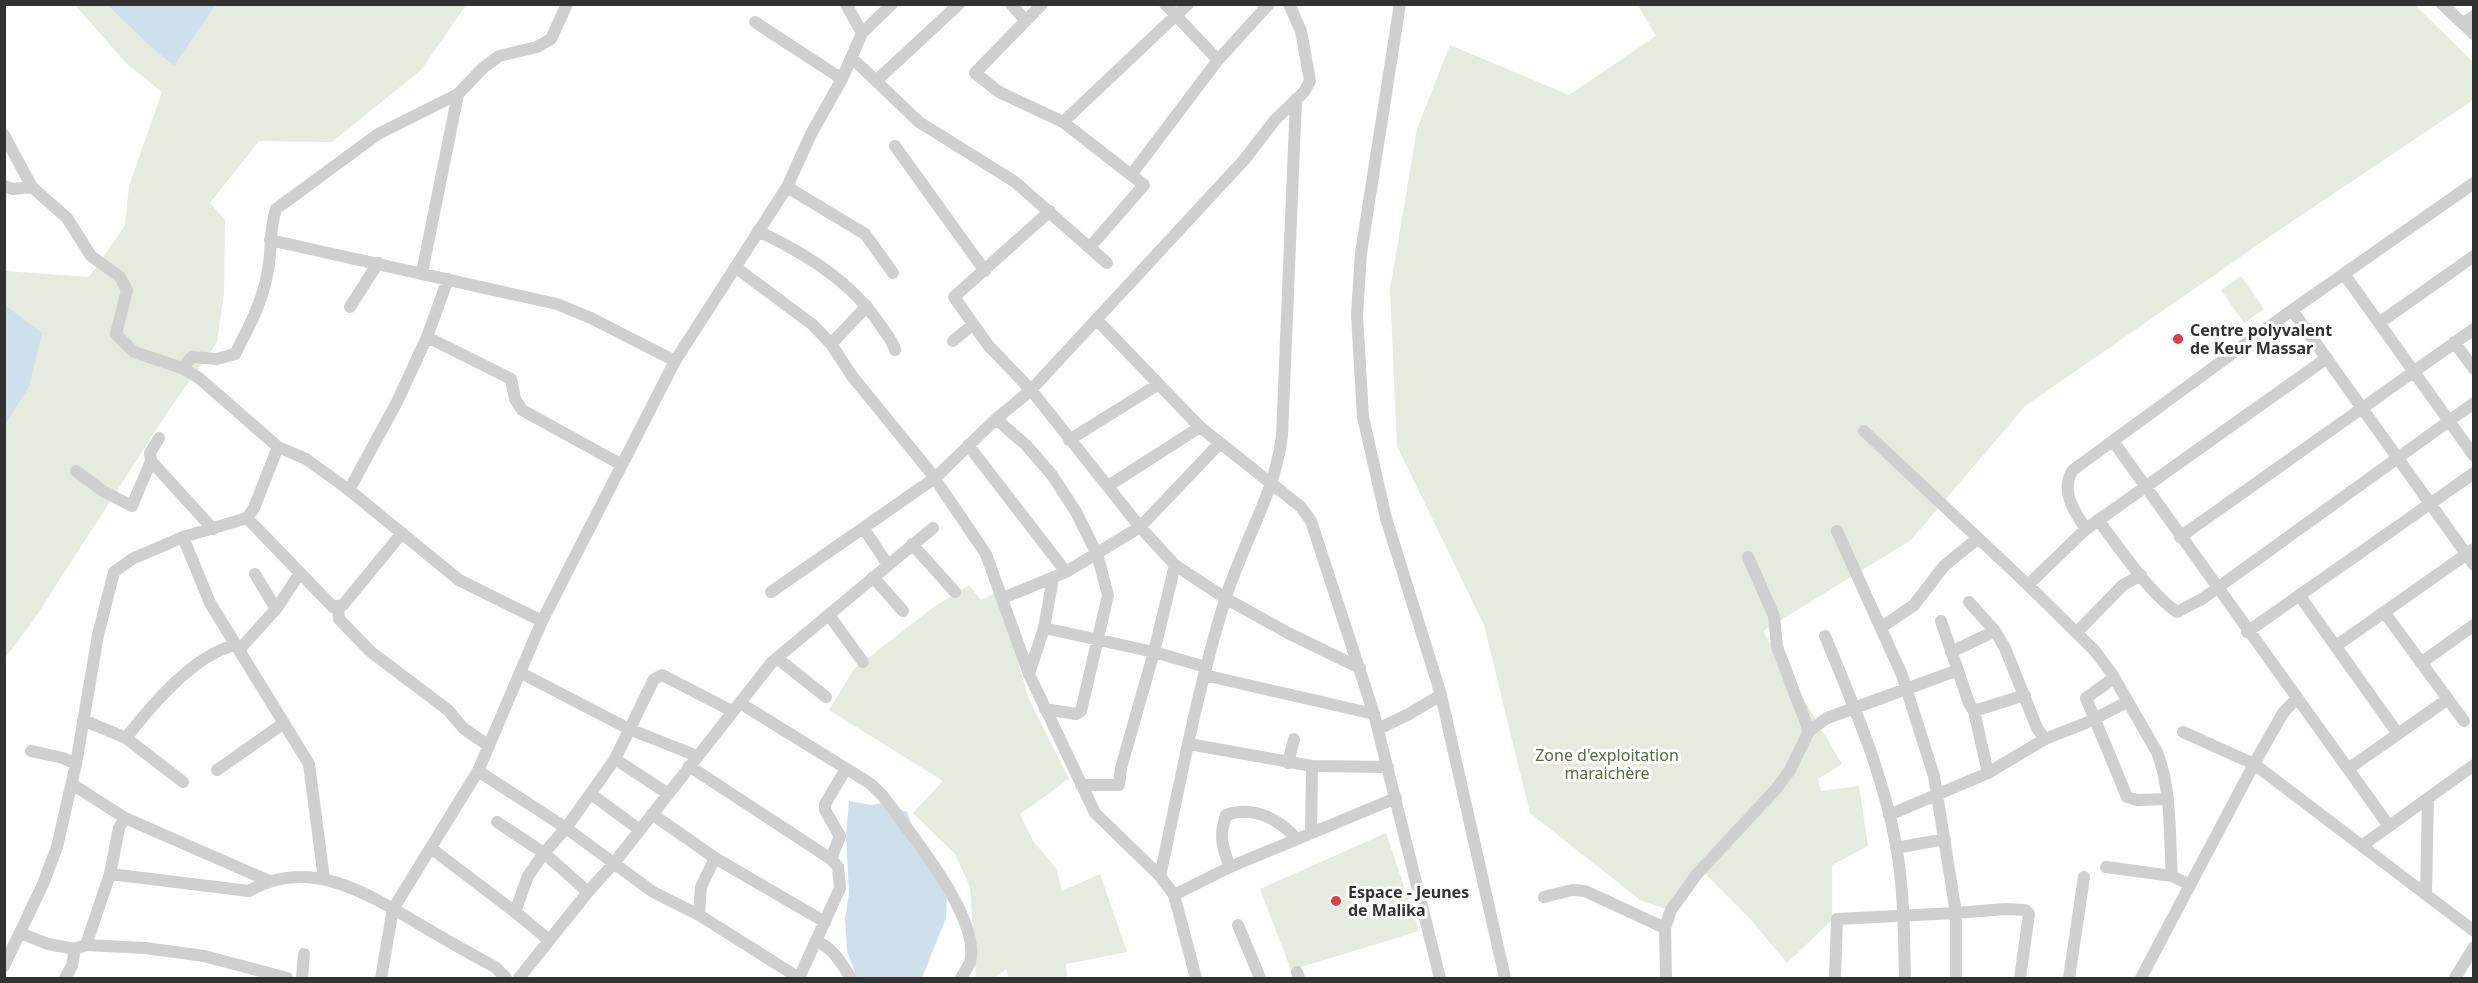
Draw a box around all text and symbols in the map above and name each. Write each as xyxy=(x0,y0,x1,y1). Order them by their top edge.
place label: Centre polyvalent de Keur Massar xyxy=(2190,319,2332,359)
marker: Centre polyvalent de Keur Massar xyxy=(2171,332,2185,346)
park label: Zone d'exploitation maraichère xyxy=(1535,744,1679,784)
place label: Espace - Jeunes de Malika xyxy=(1348,881,1469,921)
marker: Espace - Jeunes de Malika xyxy=(1329,894,1343,908)

